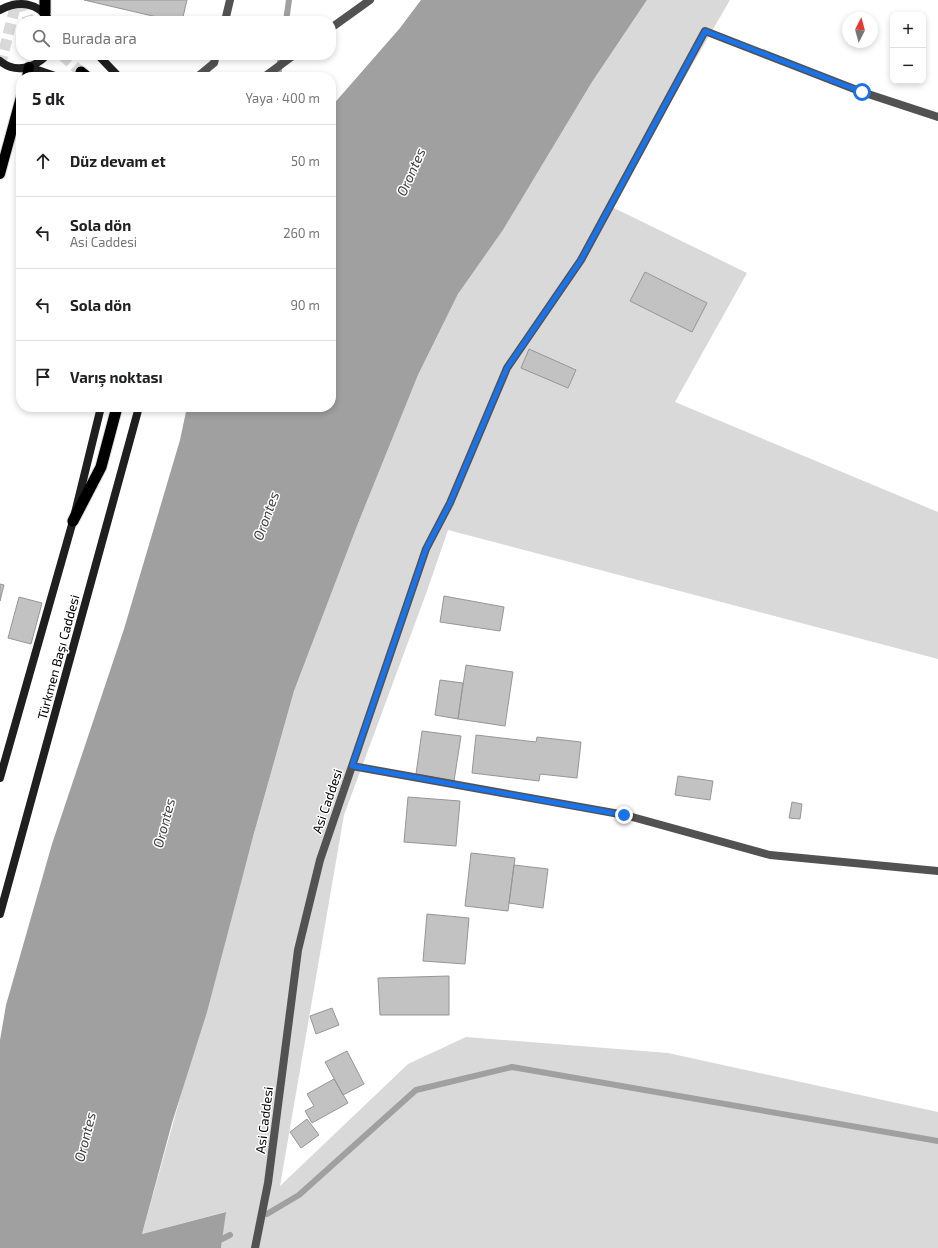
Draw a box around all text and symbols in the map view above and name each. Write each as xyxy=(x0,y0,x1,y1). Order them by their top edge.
north arrow xyxy=(842,12,878,48)
map controls xyxy=(890,12,926,84)
button: + xyxy=(890,12,926,48)
search box xyxy=(16,16,336,60)
icon: search xyxy=(30,27,52,49)
text: Burada ara xyxy=(62,29,137,47)
button: − xyxy=(890,48,926,84)
route start xyxy=(853,83,871,101)
text: 5 dk xyxy=(32,88,65,108)
text: Yaya · 400 m xyxy=(245,90,320,106)
water label: Orontes xyxy=(392,145,429,198)
icon: ahead xyxy=(32,150,54,172)
text: Düz devam et xyxy=(70,152,166,170)
text: 50 m xyxy=(291,153,320,169)
text: Sola dön xyxy=(70,216,131,234)
icon: left xyxy=(32,222,54,244)
text: 260 m xyxy=(283,225,320,241)
text: Asi Caddesi xyxy=(70,234,137,250)
icon: left xyxy=(32,294,54,316)
text: Sola dön xyxy=(70,296,131,314)
text: 90 m xyxy=(290,297,320,313)
icon: arrive xyxy=(32,366,54,388)
text: Varış noktası xyxy=(70,368,163,386)
water label: Orontes xyxy=(249,489,282,543)
street label: Türkmen Başı Caddesi xyxy=(34,593,83,721)
street label: Asi Caddesi xyxy=(309,767,345,835)
water label: Orontes xyxy=(149,796,178,850)
route end xyxy=(615,806,633,824)
street label: Asi Caddesi xyxy=(252,1086,276,1154)
water label: Orontes xyxy=(70,1110,99,1164)

